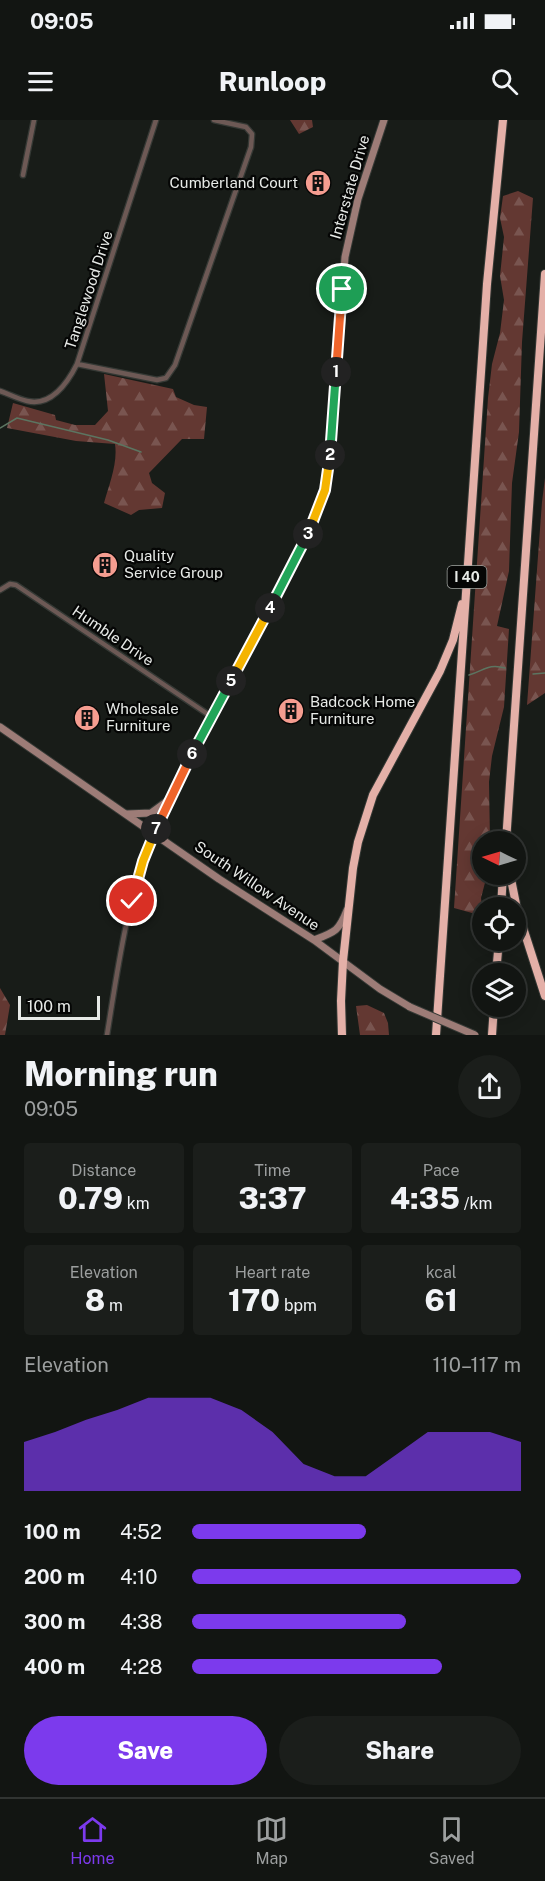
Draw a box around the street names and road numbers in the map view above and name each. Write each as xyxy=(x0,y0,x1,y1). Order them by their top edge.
street label: Interstate Drive xyxy=(327,133,372,241)
street label: Tanglewood Drive xyxy=(61,228,116,351)
road number: I 40 xyxy=(448,566,486,588)
street label: Humble Drive xyxy=(69,602,157,669)
street label: South Willow Avenue xyxy=(192,837,323,934)

